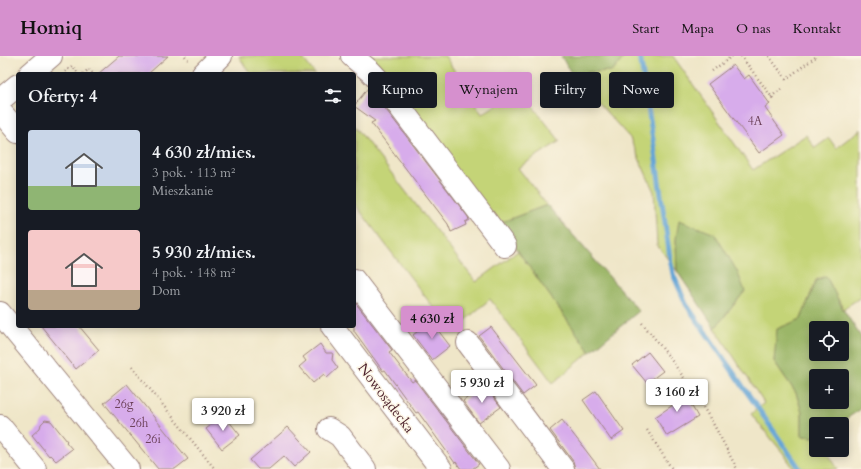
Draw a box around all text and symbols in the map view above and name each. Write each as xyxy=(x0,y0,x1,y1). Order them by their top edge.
text: Homiq xyxy=(20,15,82,41)
text: Start xyxy=(632,19,659,38)
text: Mapa xyxy=(681,19,714,38)
text: O nas xyxy=(736,19,771,38)
text: Kontakt xyxy=(793,19,841,38)
chip: Kupno xyxy=(368,72,437,108)
chip: Wynajem xyxy=(445,72,532,108)
chip: Filtry xyxy=(540,72,601,108)
chip: Nowe xyxy=(609,72,674,108)
text: Oferty: 4 xyxy=(28,85,97,108)
icon: filters xyxy=(322,85,344,107)
house number: 4A xyxy=(748,113,763,129)
text: 4 630 zł/mies. xyxy=(152,141,256,164)
icon: home xyxy=(60,146,108,194)
text: 3 pok. · 113 m² xyxy=(152,164,235,182)
text: Mieszkanie xyxy=(152,182,213,200)
text: 5 930 zł/mies. xyxy=(152,241,256,264)
icon: home xyxy=(60,246,108,294)
text: 4 pok. · 148 m² xyxy=(152,264,235,282)
text: Dom xyxy=(152,282,181,300)
pin: 4 630 zł xyxy=(391,306,473,340)
text: 4 630 zł xyxy=(410,310,454,328)
map controls xyxy=(809,321,849,457)
button: locate xyxy=(809,321,849,361)
street label: Nowosądecka xyxy=(354,359,418,437)
button: + xyxy=(809,369,849,409)
pin: 5 930 zł xyxy=(441,370,523,404)
text: 5 930 zł xyxy=(460,374,504,392)
pin: 3 160 zł xyxy=(636,379,718,413)
text: 3 160 zł xyxy=(655,383,699,401)
house number: 26g xyxy=(114,396,134,412)
pin: 3 920 zł xyxy=(182,398,264,432)
text: 3 920 zł xyxy=(201,402,245,420)
house number: 26h xyxy=(130,415,149,431)
button: − xyxy=(809,417,849,457)
house number: 26i xyxy=(145,431,161,447)

